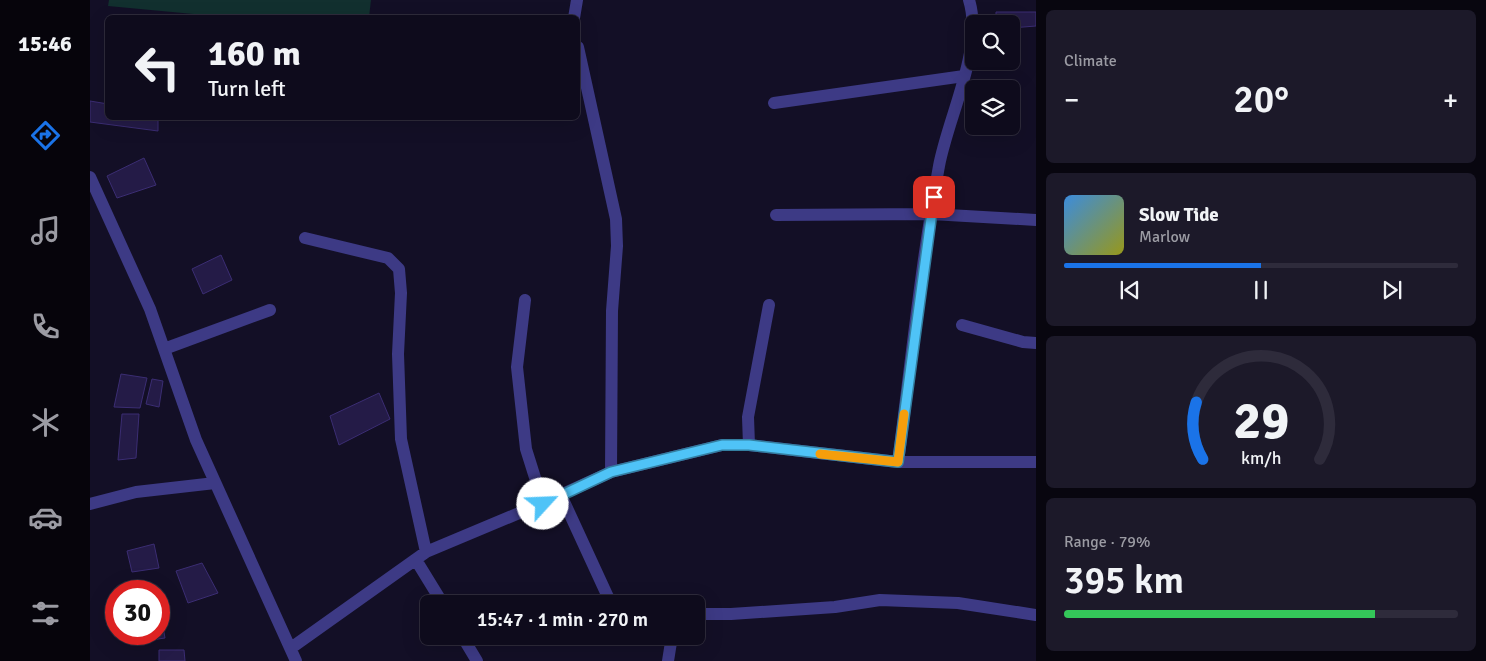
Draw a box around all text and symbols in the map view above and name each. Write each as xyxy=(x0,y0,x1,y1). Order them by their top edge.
map controls xyxy=(965,15,1020,135)
button: search xyxy=(965,15,1020,70)
text: 15:46 xyxy=(18,30,72,57)
text: 160 m xyxy=(208,32,301,75)
icon: left xyxy=(125,35,190,100)
text: Climate xyxy=(1064,51,1117,71)
text: Turn left xyxy=(208,75,286,102)
text: 20° xyxy=(1233,76,1289,123)
button: layers xyxy=(965,80,1020,135)
text: − xyxy=(1064,83,1079,117)
text: + xyxy=(1443,83,1458,117)
icon: directions xyxy=(28,118,63,153)
pin xyxy=(913,176,955,218)
icon: arrive xyxy=(920,183,948,211)
text: Slow Tide xyxy=(1139,203,1219,227)
icon: music xyxy=(28,213,63,248)
text: Marlow xyxy=(1139,227,1190,247)
icon: previous xyxy=(1116,276,1144,304)
icon: pause xyxy=(1247,276,1275,304)
icon: next xyxy=(1378,276,1406,304)
icon: phone xyxy=(28,309,63,344)
text: 29 xyxy=(1233,389,1289,453)
icon: climate xyxy=(28,405,63,440)
text: km/h xyxy=(1241,447,1281,469)
position arrow xyxy=(516,477,568,529)
icon: car xyxy=(28,500,63,535)
text: Range · 79% xyxy=(1064,532,1150,552)
text: 395 km xyxy=(1064,557,1184,604)
speed limit sign: 30 xyxy=(105,580,170,645)
icon: filters xyxy=(28,596,63,631)
text: 15:47 · 1 min · 270 m xyxy=(477,608,648,632)

